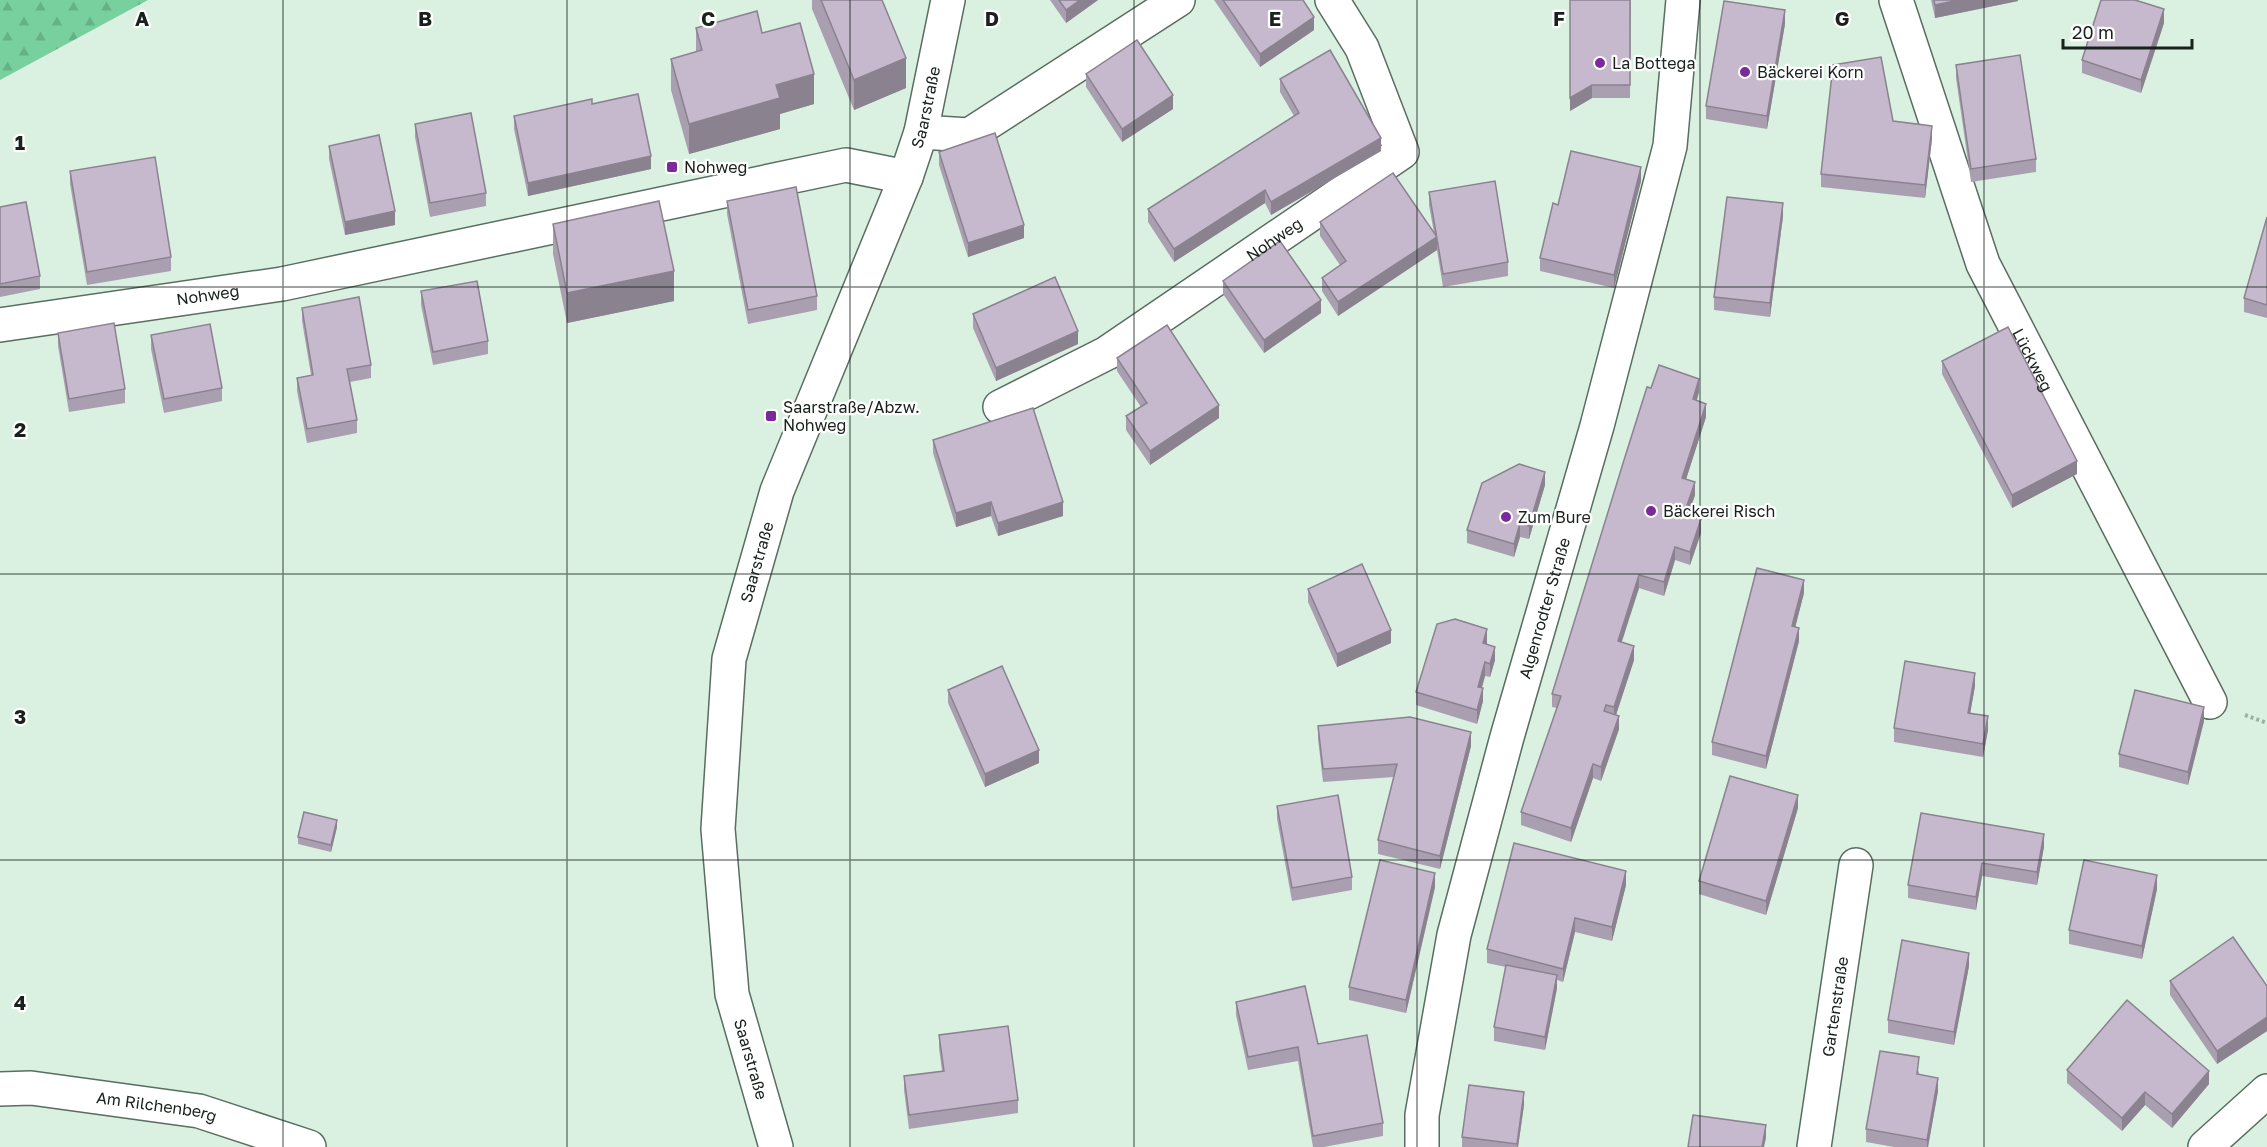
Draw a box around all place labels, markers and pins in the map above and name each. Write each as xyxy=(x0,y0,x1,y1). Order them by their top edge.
place label: La Bottega xyxy=(1612,53,1695,73)
marker: La Bottega xyxy=(1593,56,1607,70)
place label: Bäckerei Korn xyxy=(1757,62,1864,82)
marker: Bäckerei Korn xyxy=(1738,65,1752,79)
place label: Nohweg xyxy=(684,157,747,177)
marker: Nohweg xyxy=(665,160,679,174)
place label: Saarstraße/Abzw. Nohweg xyxy=(783,397,920,435)
marker: Saarstraße/Abzw. Nohweg xyxy=(764,409,778,423)
place label: Bäckerei Risch xyxy=(1663,501,1775,521)
marker: Bäckerei Risch xyxy=(1644,504,1658,518)
place label: Zum Bure xyxy=(1518,507,1591,527)
marker: Zum Bure xyxy=(1499,510,1513,524)

